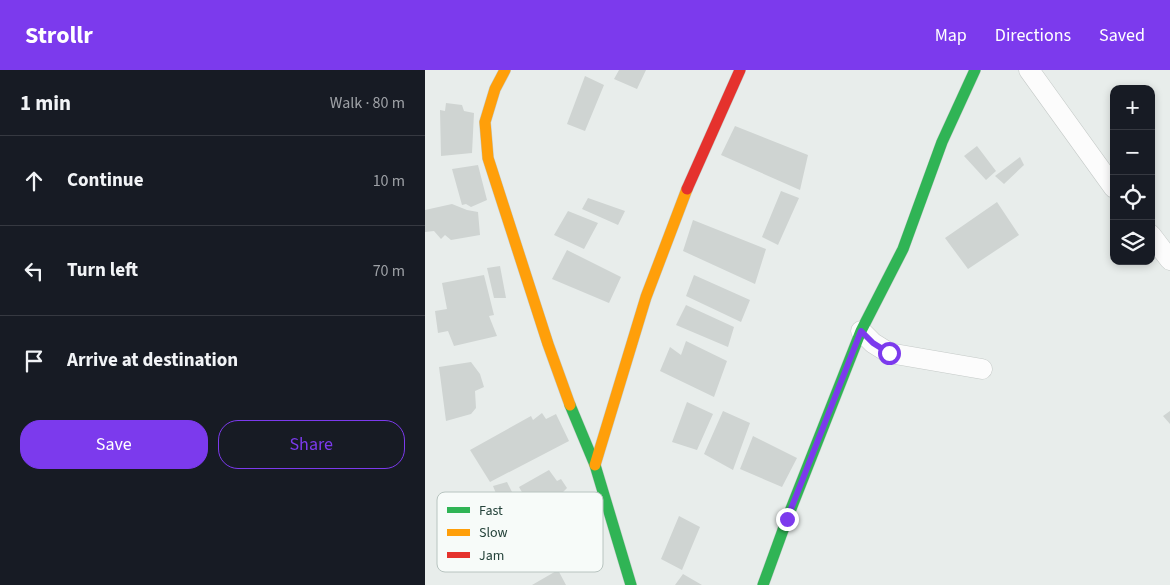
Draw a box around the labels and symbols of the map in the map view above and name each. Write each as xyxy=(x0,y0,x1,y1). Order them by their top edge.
route start xyxy=(878,342,901,365)
legend xyxy=(437,492,603,572)
text: Fast xyxy=(479,501,503,521)
route end xyxy=(776,508,799,531)
text: Slow xyxy=(479,523,508,543)
text: Jam xyxy=(479,546,504,566)

